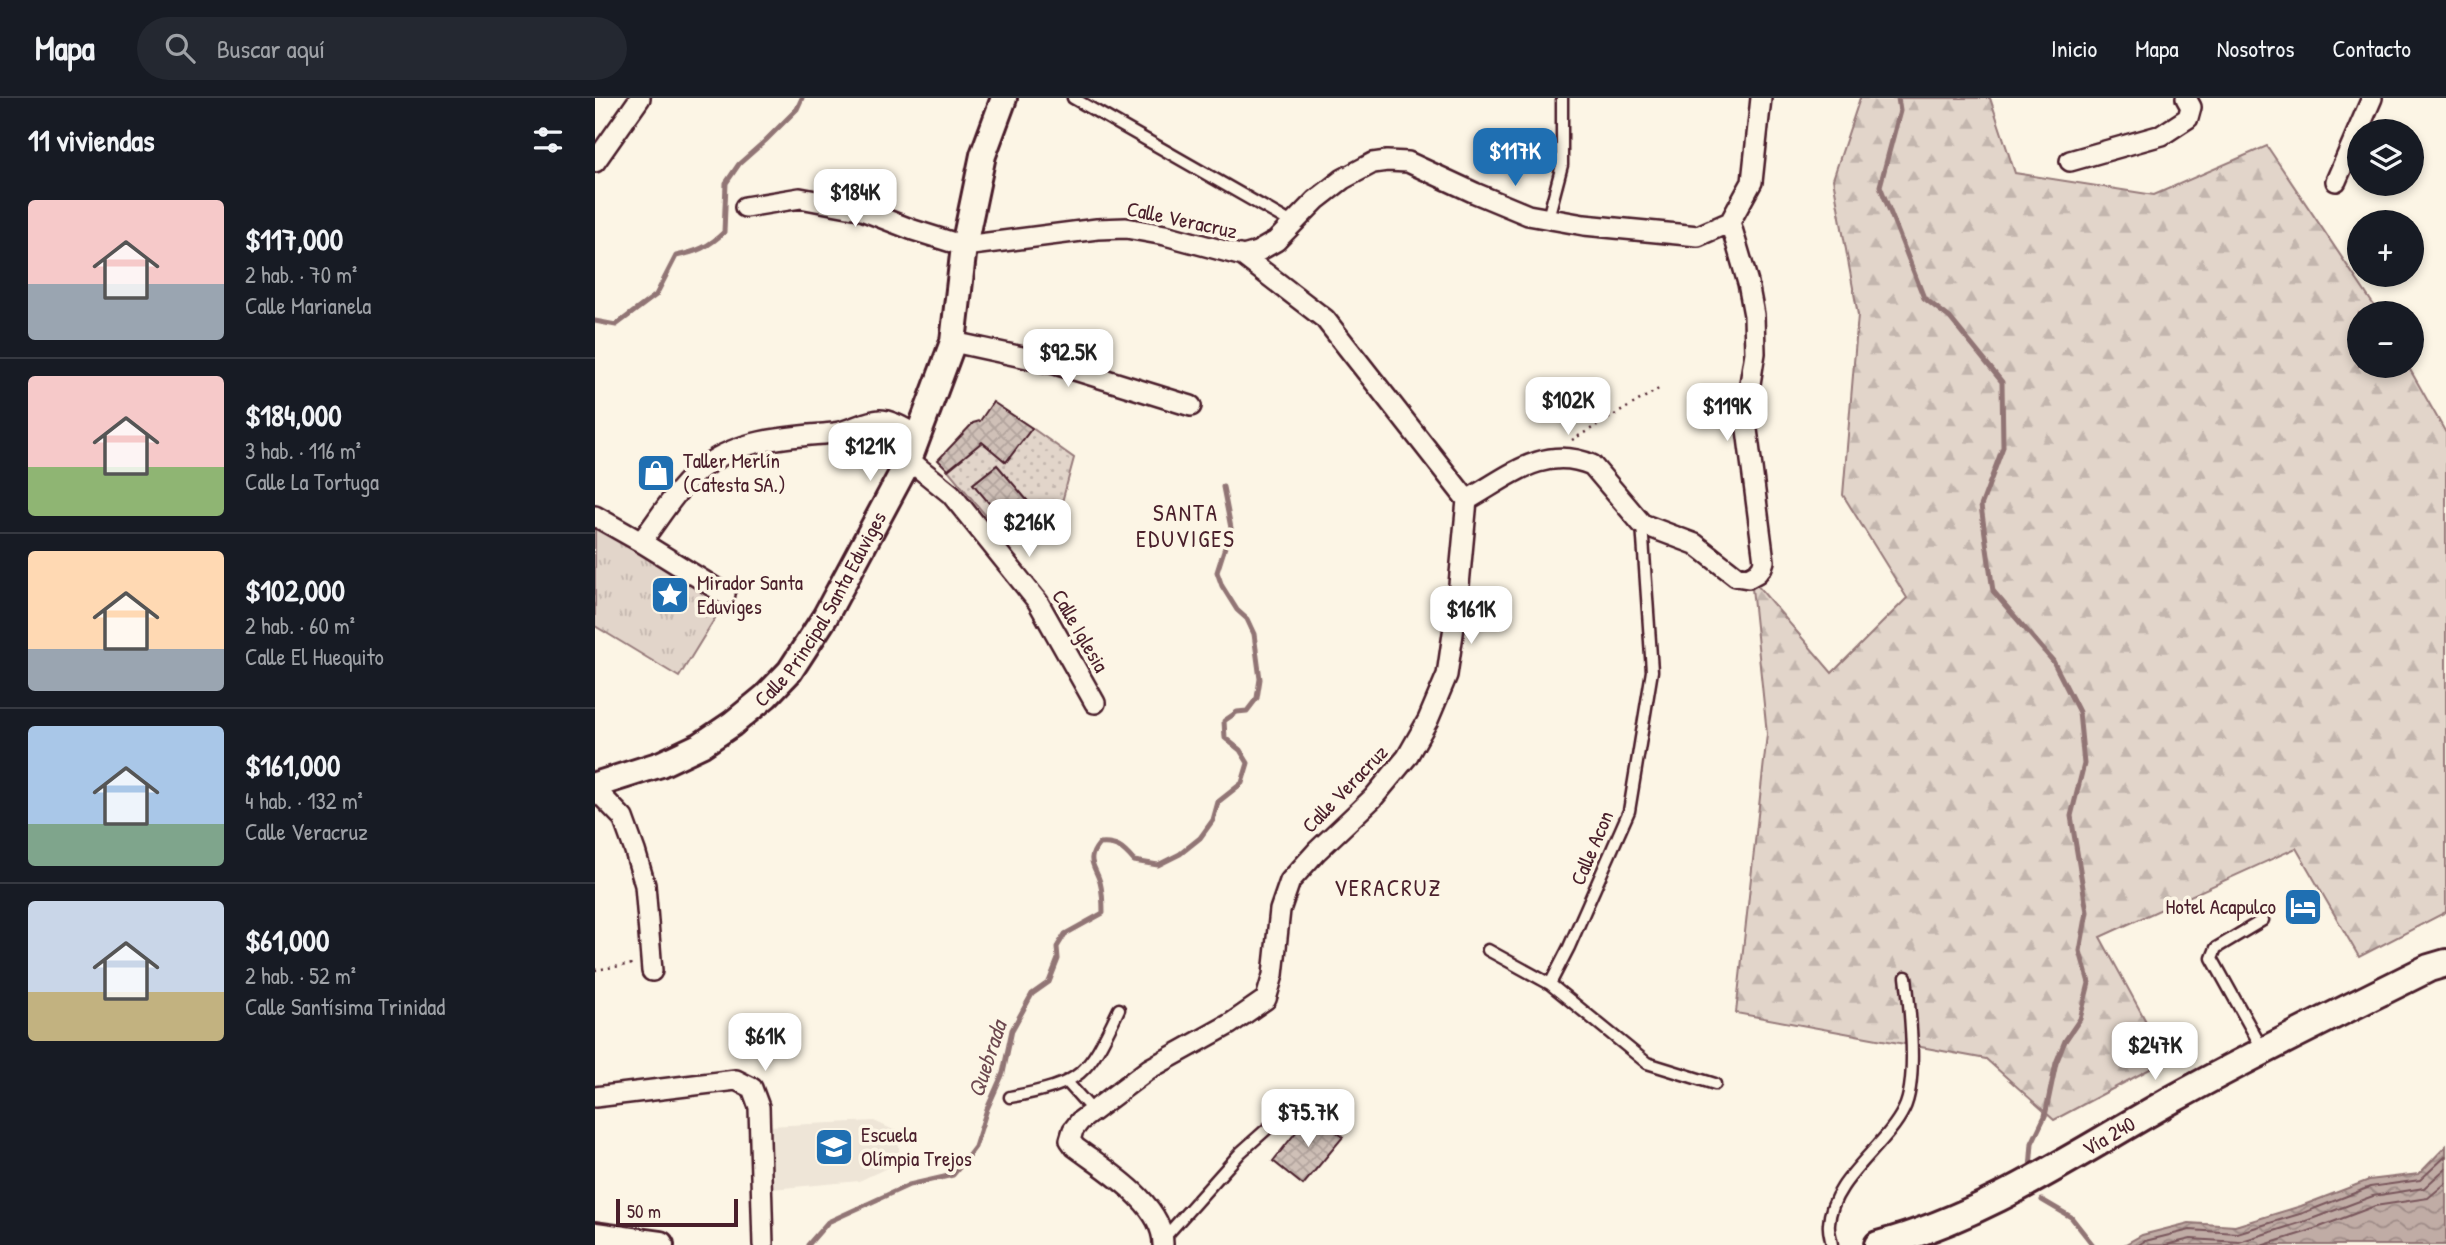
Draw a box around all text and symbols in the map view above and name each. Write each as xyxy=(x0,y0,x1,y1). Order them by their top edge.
search box xyxy=(137,17,627,80)
text: Mapa xyxy=(35,26,95,70)
icon: search xyxy=(161,29,199,67)
text: Buscar aquí xyxy=(217,31,325,66)
text: Inicio xyxy=(2051,32,2097,64)
text: Mapa xyxy=(2135,32,2179,64)
text: Nosotros xyxy=(2217,32,2294,64)
text: Contacto xyxy=(2332,32,2411,64)
map controls xyxy=(2347,119,2424,378)
button: layers xyxy=(2347,119,2424,196)
text: 11 viviendas xyxy=(28,120,155,160)
icon: filters xyxy=(529,121,567,159)
pin: $117K xyxy=(1466,129,1564,188)
text: $117K xyxy=(1489,135,1541,166)
pin: $184K xyxy=(806,170,904,229)
text: $184K xyxy=(830,176,880,207)
street label: Calle Veracruz xyxy=(1124,194,1240,245)
button: + xyxy=(2347,210,2424,287)
text: $117,000 xyxy=(245,219,343,259)
icon: home xyxy=(84,228,168,312)
text: 2 hab. · 70 m² xyxy=(245,259,357,290)
text: Calle Marianela xyxy=(245,290,371,321)
button: − xyxy=(2347,301,2424,378)
pin: $92.5K xyxy=(1011,330,1125,389)
text: $92.5K xyxy=(1039,336,1097,367)
pin: $102K xyxy=(1519,378,1617,437)
text: $102K xyxy=(1541,384,1595,415)
pin: $119K xyxy=(1678,384,1776,443)
text: $119K xyxy=(1703,390,1751,421)
text: $184,000 xyxy=(245,395,342,435)
icon: home xyxy=(84,404,168,488)
pin: $121K xyxy=(821,424,919,483)
text: $121K xyxy=(844,430,896,461)
text: 3 hab. · 116 m² xyxy=(245,435,361,466)
place label: Taller Merlín (Catesta SA.) xyxy=(683,446,786,499)
shop icon: Taller Merlín (Catesta SA.) xyxy=(635,452,677,494)
text: Calle La Tortuga xyxy=(245,466,379,497)
district label: SANTA EDUVIGES xyxy=(1136,497,1236,554)
pin: $216K xyxy=(980,500,1078,559)
street label: Calle Principal Santa Eduviges xyxy=(748,506,893,714)
text: $216K xyxy=(1003,506,1055,537)
place label: Mirador Santa Eduviges xyxy=(697,568,803,621)
text: $102,000 xyxy=(245,570,345,610)
place icon: Mirador Santa Eduviges xyxy=(649,574,691,616)
icon: home xyxy=(84,579,168,663)
street label: Calle Iglesia xyxy=(1045,584,1116,678)
pin: $161K xyxy=(1422,587,1520,646)
text: $161K xyxy=(1446,593,1496,624)
text: 2 hab. · 60 m² xyxy=(245,610,355,641)
text: Calle El Huequito xyxy=(245,641,384,672)
street label: Calle Veracruz xyxy=(1295,738,1394,839)
text: $161,000 xyxy=(245,745,340,785)
icon: home xyxy=(84,754,168,838)
text: 4 hab. · 132 m² xyxy=(245,785,363,816)
street label: Calle Acon xyxy=(1563,806,1620,890)
text: Calle Veracruz xyxy=(245,816,368,847)
district label: VERACRUZ xyxy=(1334,872,1442,903)
hotel icon: Hotel Acapulco xyxy=(2282,886,2324,928)
place label: Hotel Acapulco xyxy=(2165,892,2276,921)
text: $61,000 xyxy=(245,920,329,960)
icon: home xyxy=(84,929,168,1013)
text: 2 hab. · 52 m² xyxy=(245,960,356,991)
text: Calle Santísima Trinidad xyxy=(245,991,445,1022)
pin: $61K xyxy=(724,1014,806,1073)
water label: Quebrada xyxy=(960,1015,1014,1101)
text: $61K xyxy=(744,1020,786,1051)
pin: $247K xyxy=(2106,1023,2204,1082)
text: $247K xyxy=(2128,1029,2182,1060)
pin: $75.7K xyxy=(1251,1090,1365,1149)
text: $75.7K xyxy=(1277,1096,1339,1127)
street label: Vía 240 xyxy=(2077,1109,2140,1163)
place label: Escuela Olímpia Trejos xyxy=(861,1120,972,1173)
school or university icon: Escuela Olímpia Trejos xyxy=(813,1126,855,1168)
scale bar xyxy=(616,1196,739,1228)
text: 50 m xyxy=(627,1198,661,1224)

